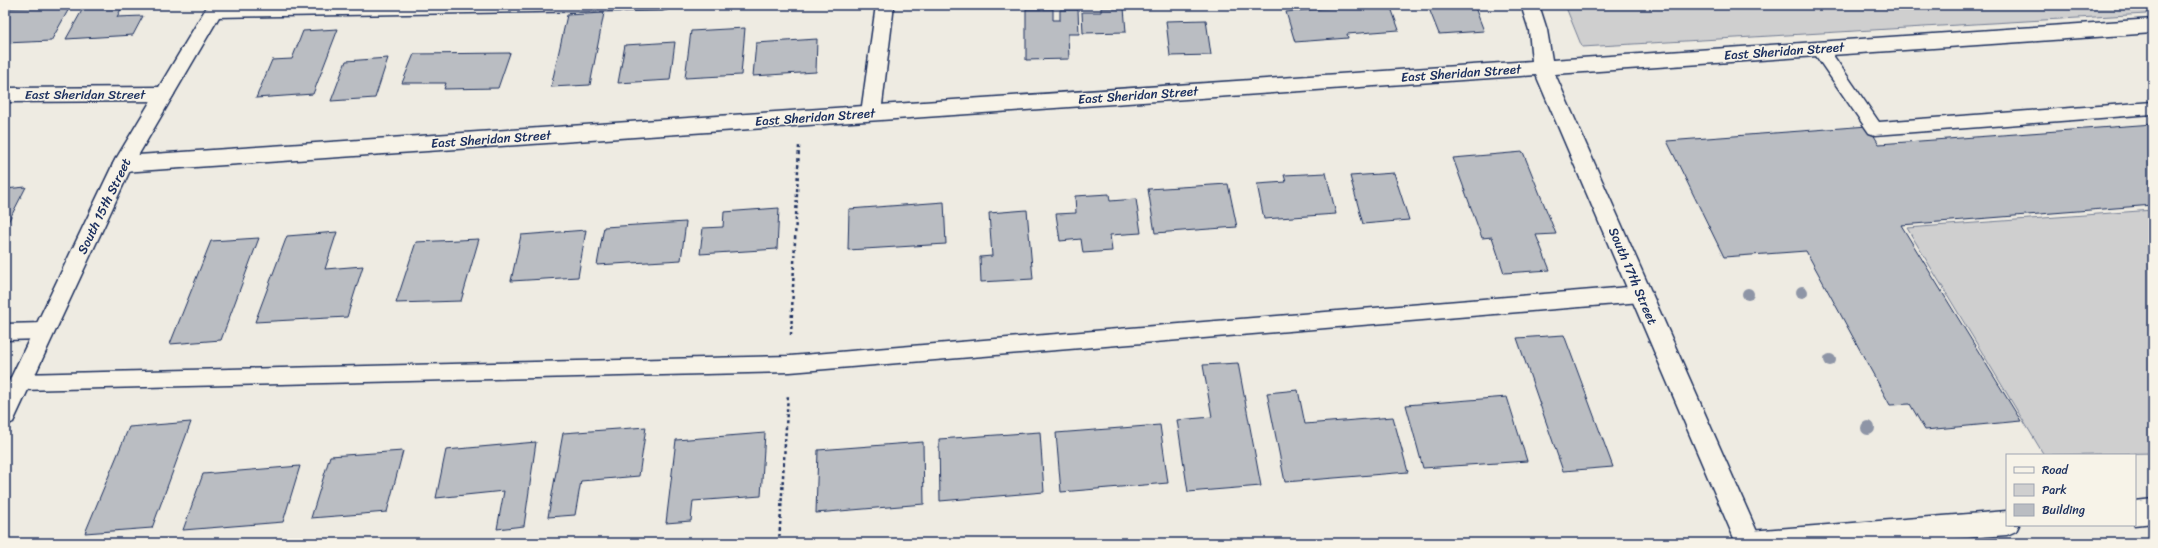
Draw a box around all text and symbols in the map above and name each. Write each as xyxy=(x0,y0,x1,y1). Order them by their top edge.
street label: East Sheridan Street xyxy=(1723,35,1846,67)
street label: East Sheridan Street xyxy=(1400,57,1523,89)
street label: East Sheridan Street xyxy=(1077,79,1200,111)
street label: East Sheridan Street xyxy=(25,83,146,106)
street label: East Sheridan Street xyxy=(754,101,877,133)
street label: East Sheridan Street xyxy=(430,123,553,155)
street label: South 15th Street xyxy=(71,154,137,258)
street label: South 17th Street xyxy=(1602,224,1664,329)
legend xyxy=(2006,454,2136,526)
text: Road xyxy=(2042,459,2069,481)
text: Park xyxy=(2042,479,2067,501)
text: Building xyxy=(2042,499,2085,521)

